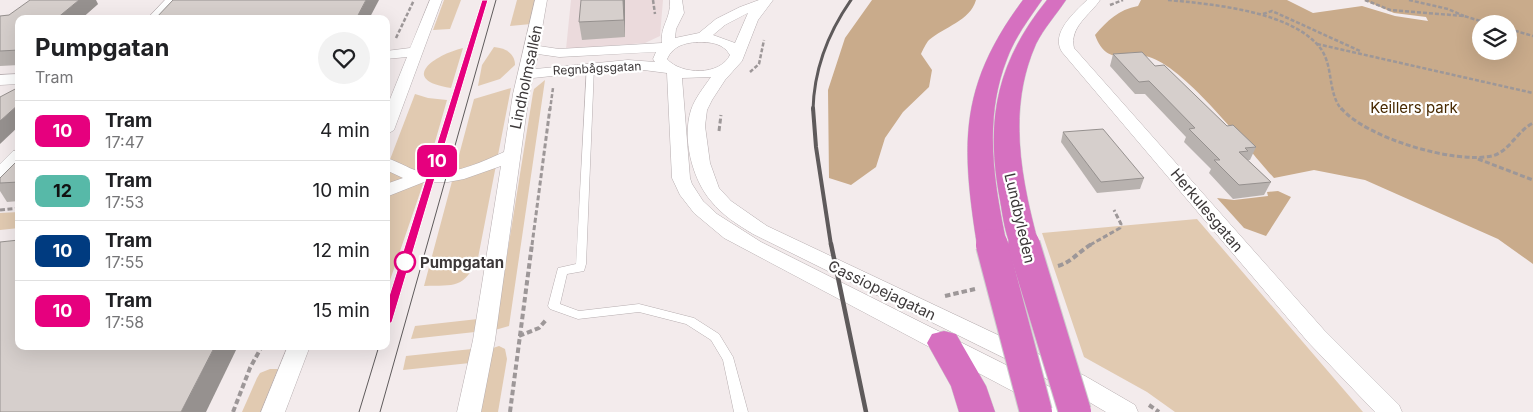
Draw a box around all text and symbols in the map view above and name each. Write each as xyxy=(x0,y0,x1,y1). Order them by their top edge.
map controls xyxy=(1472,15,1517,60)
button: layers xyxy=(1472,15,1517,60)
street label: Lindholmsallén xyxy=(506,23,546,131)
button: heart xyxy=(318,32,370,84)
text: Pumpgatan xyxy=(35,33,169,62)
street label: Regnbågsgatan xyxy=(552,58,642,78)
text: Tram xyxy=(35,67,73,87)
park label: Keillers park xyxy=(1370,98,1459,117)
text: Tram xyxy=(105,109,152,132)
text: 4 min xyxy=(320,119,370,142)
text: 10 xyxy=(53,120,72,141)
text: 17:47 xyxy=(105,132,144,152)
line badge: 10 xyxy=(414,145,460,177)
text: 10 xyxy=(427,150,447,171)
street label: Herkulesgatan xyxy=(1167,164,1247,256)
text: Tram xyxy=(105,169,152,192)
street label: Lundbyleden xyxy=(1000,171,1040,265)
text: 10 min xyxy=(312,179,370,202)
text: 12 xyxy=(53,180,72,201)
text: 17:53 xyxy=(105,192,144,212)
text: Tram xyxy=(105,229,152,252)
text: 12 min xyxy=(313,239,370,262)
text: 10 xyxy=(53,240,72,261)
marker: Pumpgatan xyxy=(394,251,416,273)
text: 17:55 xyxy=(105,252,144,272)
place label: Pumpgatan xyxy=(420,253,504,272)
street label: Cassiopejagatan xyxy=(825,256,939,324)
text: Tram xyxy=(105,289,152,312)
text: 15 min xyxy=(313,299,370,322)
text: 10 xyxy=(53,300,72,321)
text: 17:58 xyxy=(105,312,144,332)

